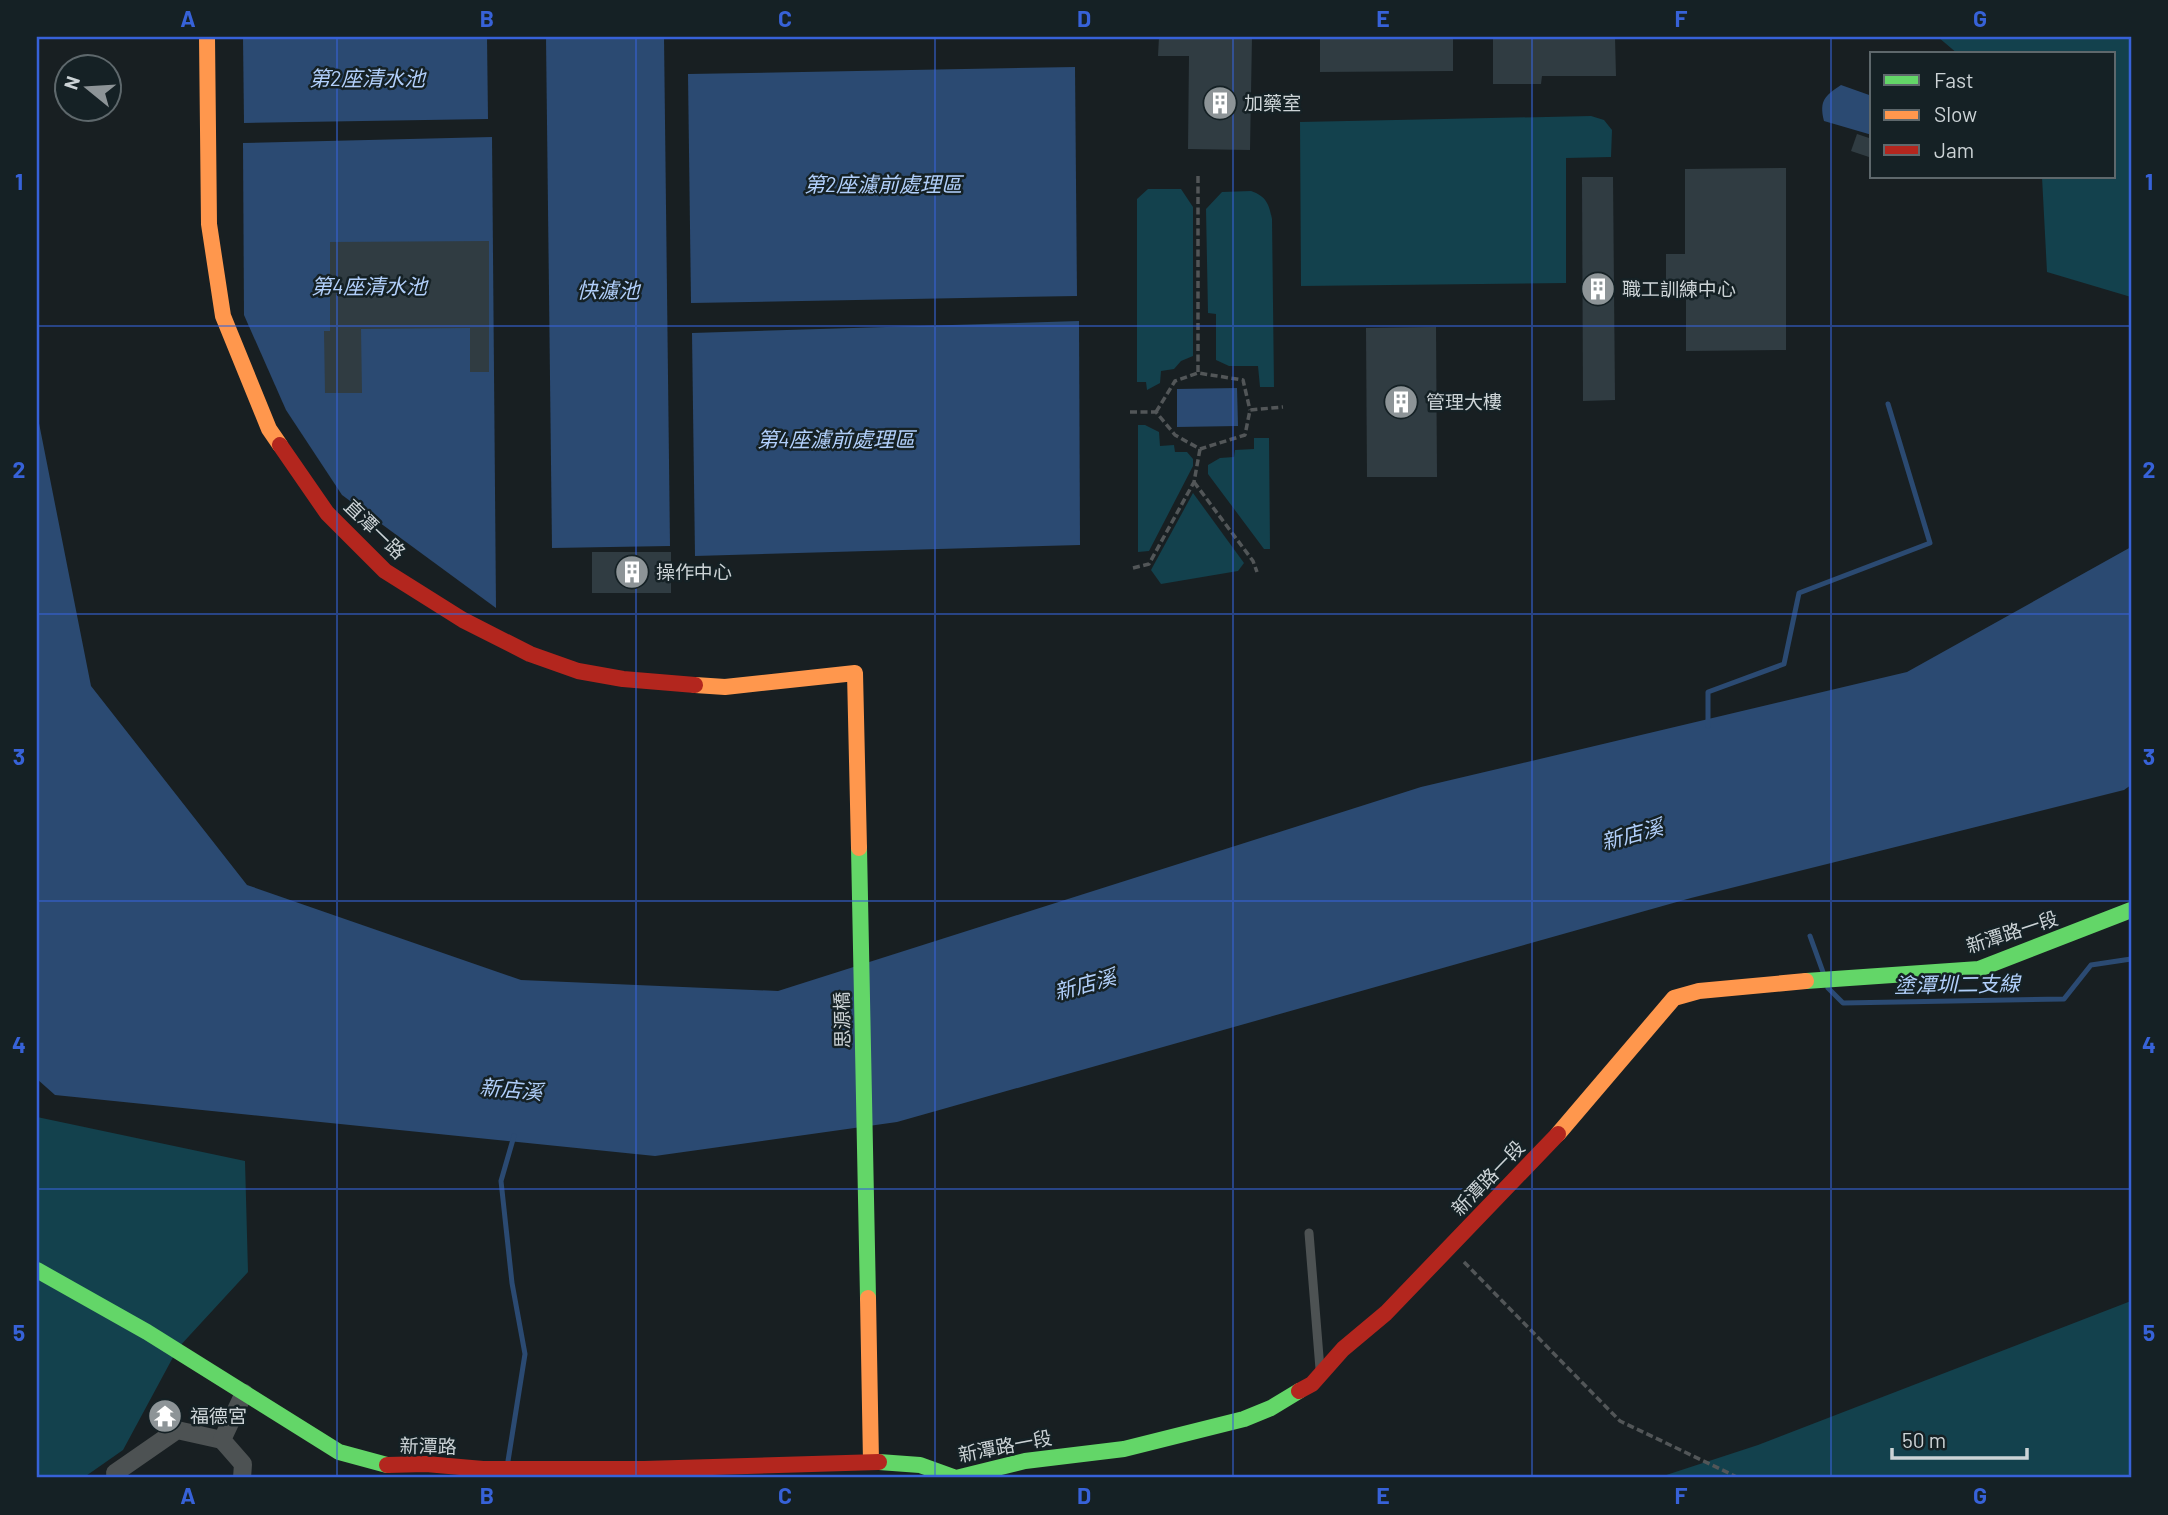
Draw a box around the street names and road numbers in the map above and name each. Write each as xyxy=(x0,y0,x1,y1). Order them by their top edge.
street label: 直潭一路 xyxy=(340,494,411,563)
street label: 新潭路一段 xyxy=(1963,906,2061,957)
street label: 思源橋 xyxy=(830,991,853,1049)
street label: 新潭路一段 xyxy=(1446,1135,1529,1220)
street label: 新潭路一段 xyxy=(956,1425,1054,1466)
street label: 新潭路 xyxy=(399,1434,457,1457)

